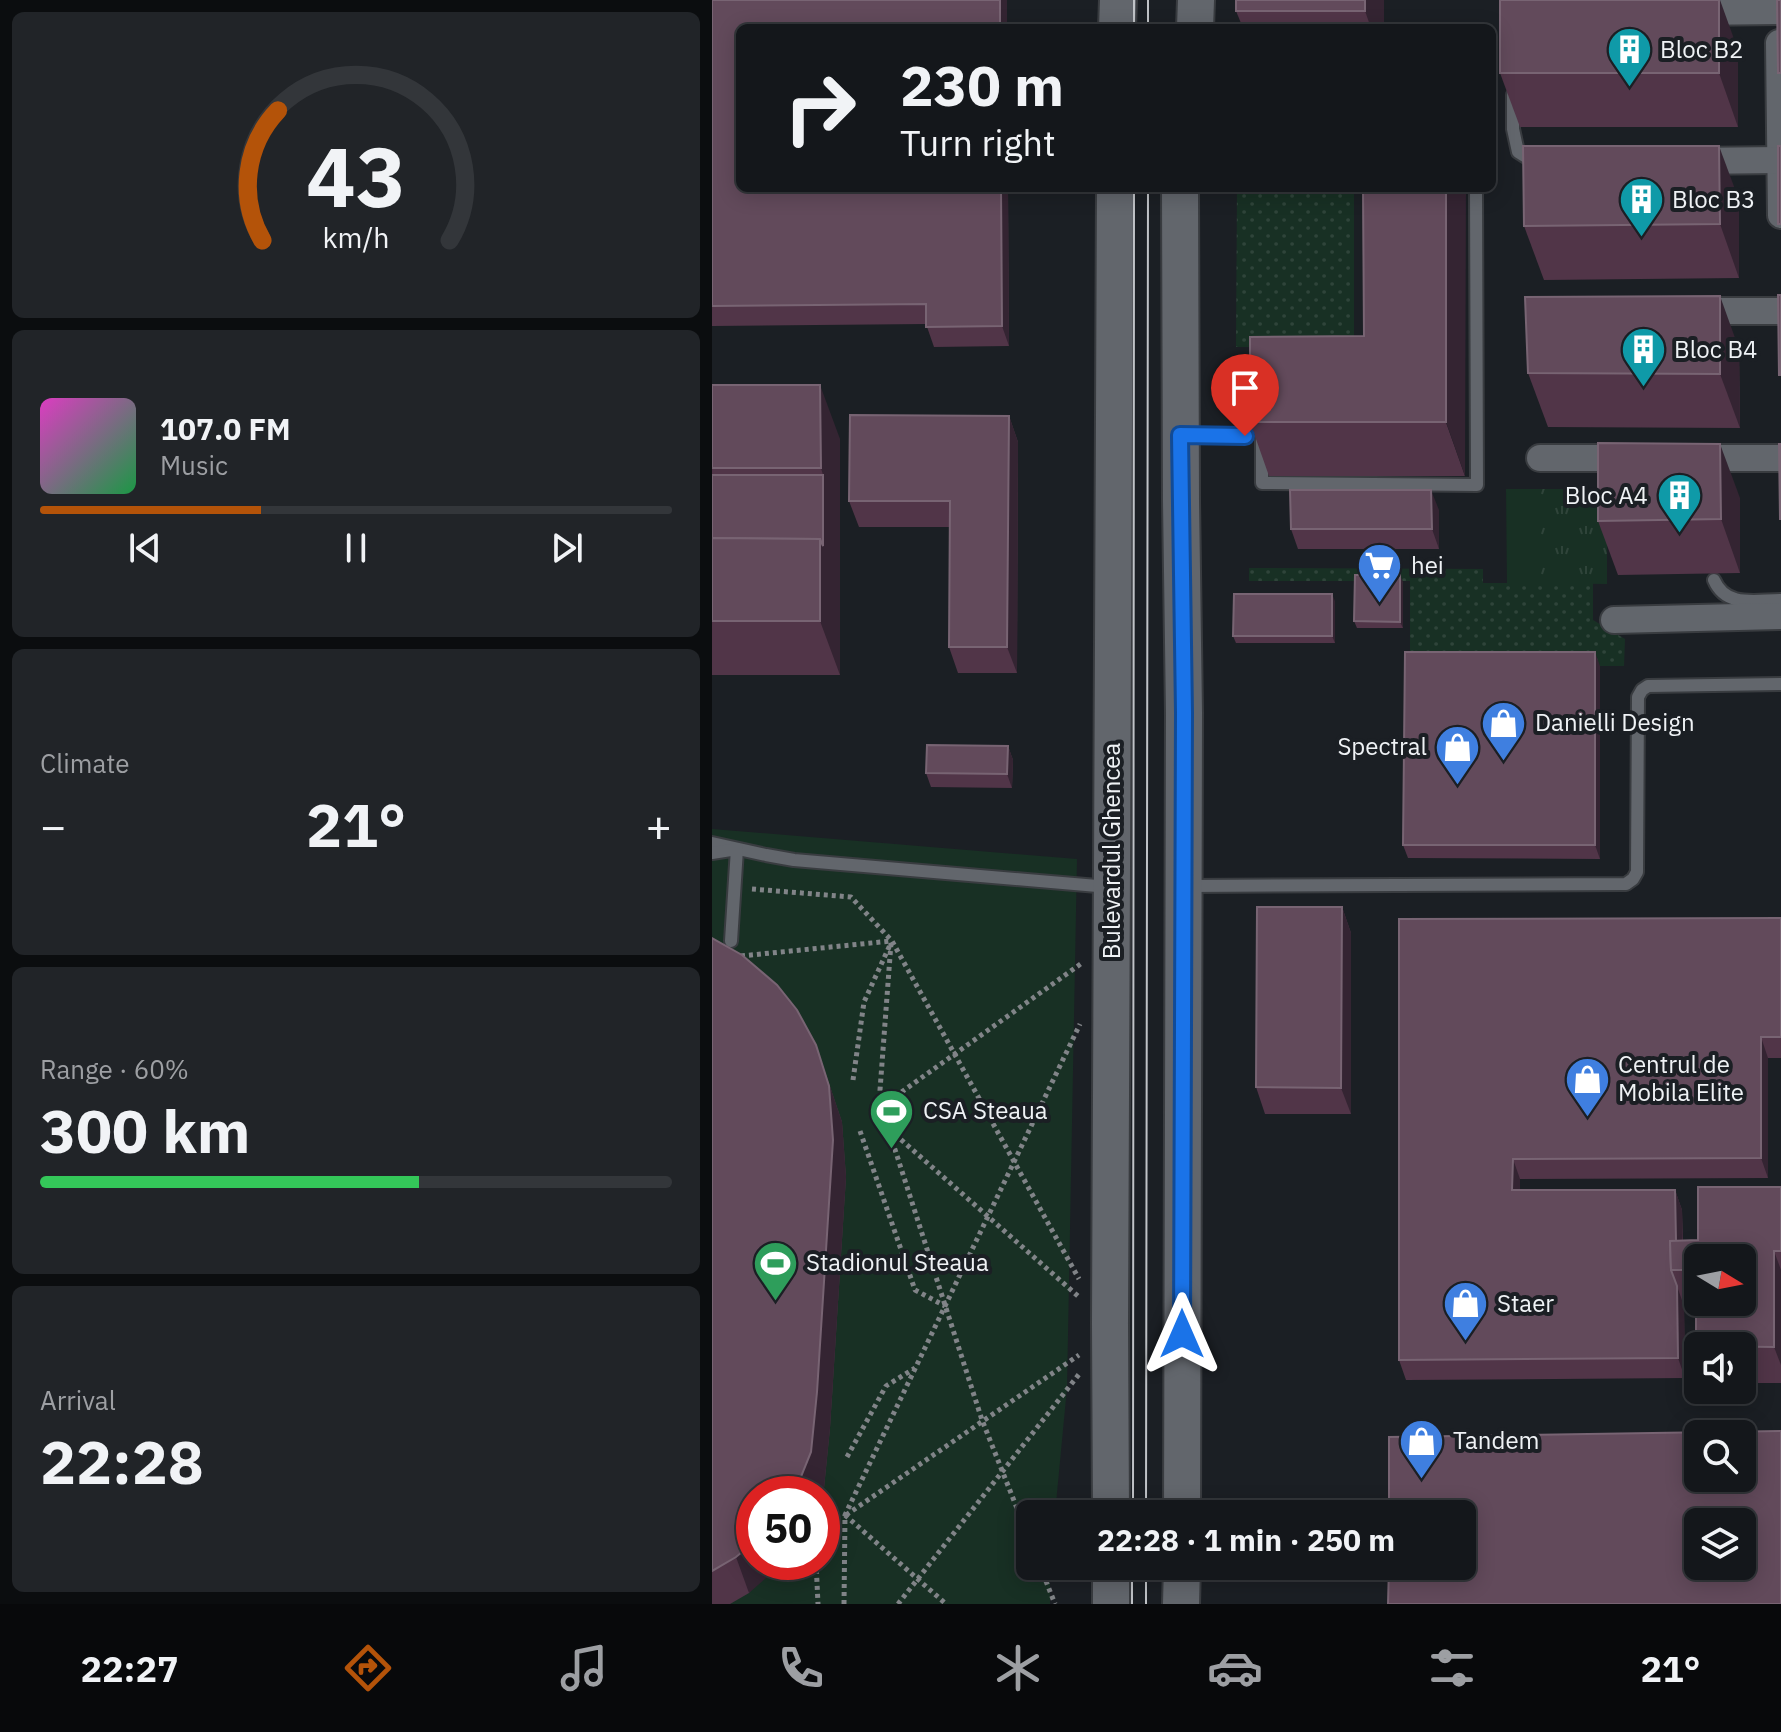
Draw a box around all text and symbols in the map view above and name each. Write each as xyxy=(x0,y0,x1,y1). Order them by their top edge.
building icon: Bloc B2 xyxy=(1605,26,1653,89)
place label: Bloc B2 xyxy=(1660,33,1743,65)
text: 230 m xyxy=(900,49,1064,121)
icon: right xyxy=(768,56,872,160)
text: Turn right xyxy=(900,119,1056,166)
text: 43 xyxy=(306,122,406,230)
building icon: Bloc B3 xyxy=(1617,176,1665,239)
place label: Bloc B3 xyxy=(1672,183,1755,215)
text: km/h xyxy=(322,219,390,256)
building icon: Bloc B4 xyxy=(1619,326,1667,389)
place label: Bloc B4 xyxy=(1674,333,1757,365)
pin xyxy=(1211,354,1279,436)
icon: arrive xyxy=(1223,366,1267,410)
text: 107.0 FM xyxy=(160,409,291,448)
text: Music xyxy=(160,448,228,482)
building icon: Bloc A4 xyxy=(1655,472,1703,535)
place label: Bloc A4 xyxy=(1565,479,1648,511)
icon: previous xyxy=(123,526,167,570)
icon: pause xyxy=(334,526,378,570)
icon: next xyxy=(545,526,589,570)
supermarket icon: hei xyxy=(1356,542,1404,605)
place label: hei xyxy=(1411,549,1444,581)
shop icon: Danielli Design xyxy=(1480,699,1528,762)
place label: Danielli Design xyxy=(1535,706,1695,738)
shop icon: Spectral xyxy=(1434,723,1482,786)
place label: Spectral xyxy=(1337,730,1427,762)
street label: Bulevardul Ghencea xyxy=(1095,742,1127,959)
text: Climate xyxy=(40,746,130,780)
text: 21° xyxy=(306,785,406,864)
text: − xyxy=(40,797,66,854)
text: + xyxy=(646,797,672,854)
place label: Centrul de Mobila Elite xyxy=(1618,1048,1744,1108)
text: Range · 60% xyxy=(40,1052,189,1086)
shop icon: Centrul de Mobila Elite xyxy=(1563,1055,1611,1118)
sports icon: CSA Steaua xyxy=(868,1087,916,1150)
text: 300 km xyxy=(40,1091,250,1170)
place label: CSA Steaua xyxy=(923,1094,1048,1126)
sports icon: Stadionul Steaua xyxy=(751,1239,799,1302)
north arrow xyxy=(1684,1244,1756,1316)
map controls xyxy=(1684,1244,1756,1580)
place label: Stadionul Steaua xyxy=(806,1246,989,1278)
shop icon: Staer xyxy=(1442,1280,1490,1343)
place label: Staer xyxy=(1497,1287,1554,1319)
position arrow xyxy=(1140,1292,1224,1376)
button: sound xyxy=(1684,1332,1756,1404)
text: Arrival xyxy=(40,1383,116,1417)
shop icon: Tandem xyxy=(1398,1417,1446,1480)
button: search xyxy=(1684,1420,1756,1492)
text: 22:28 xyxy=(40,1422,204,1501)
place label: Tandem xyxy=(1453,1424,1540,1456)
speed limit sign: 50 xyxy=(736,1476,840,1580)
button: layers xyxy=(1684,1508,1756,1580)
text: 22:28 · 1 min · 250 m xyxy=(1097,1520,1395,1559)
icon: directions xyxy=(340,1640,396,1696)
icon: music xyxy=(556,1640,612,1696)
icon: phone xyxy=(773,1640,829,1696)
icon: climate xyxy=(990,1640,1046,1696)
icon: car xyxy=(1207,1640,1263,1696)
icon: filters xyxy=(1424,1640,1480,1696)
text: 22:27 xyxy=(80,1645,179,1692)
text: 21° xyxy=(1640,1645,1701,1692)

